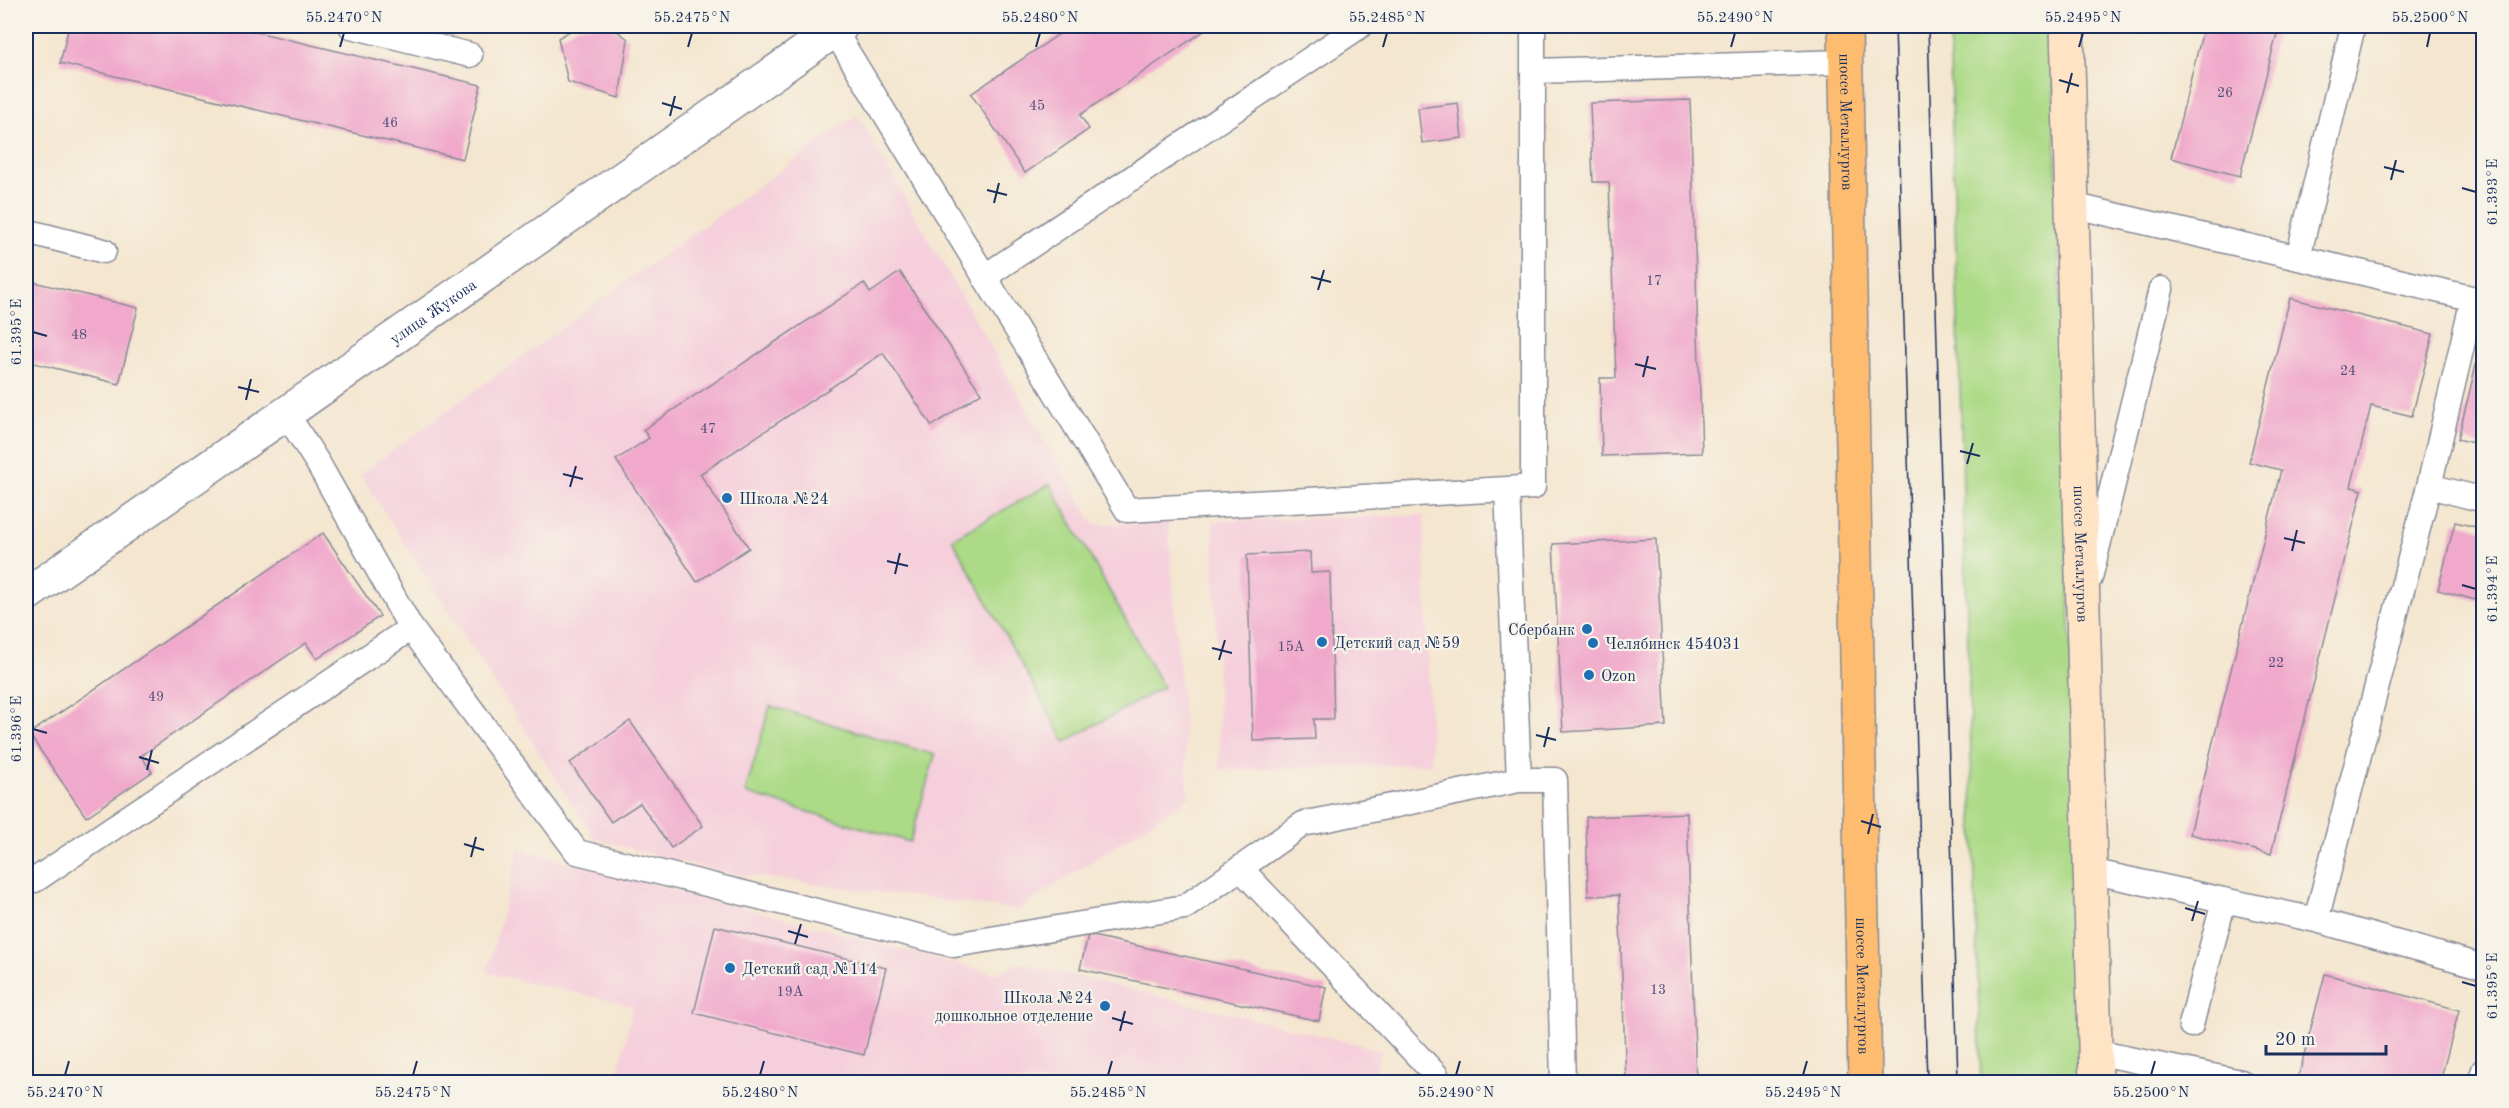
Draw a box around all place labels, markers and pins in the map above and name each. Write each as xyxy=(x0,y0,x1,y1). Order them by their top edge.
marker: Школа №24 xyxy=(720,491,734,505)
place label: Школа №24 xyxy=(739,492,829,508)
marker: Сбербанк xyxy=(1580,622,1594,636)
place label: Сбербанк xyxy=(1508,623,1575,639)
marker: Детский сад №59 xyxy=(1315,635,1329,649)
place label: Детский сад №59 xyxy=(1334,636,1460,652)
marker: Челябинск 454031 xyxy=(1586,636,1600,650)
place label: Челябинск 454031 xyxy=(1605,637,1741,653)
marker: Ozon xyxy=(1582,668,1596,682)
place label: Ozon xyxy=(1601,669,1636,685)
marker: Детский сад №114 xyxy=(723,961,737,975)
place label: Детский сад №114 xyxy=(742,962,878,978)
place label: Школа №24 дошкольное отделение xyxy=(935,991,1093,1025)
marker: Школа №24 дошкольное отделение xyxy=(1098,999,1112,1013)

